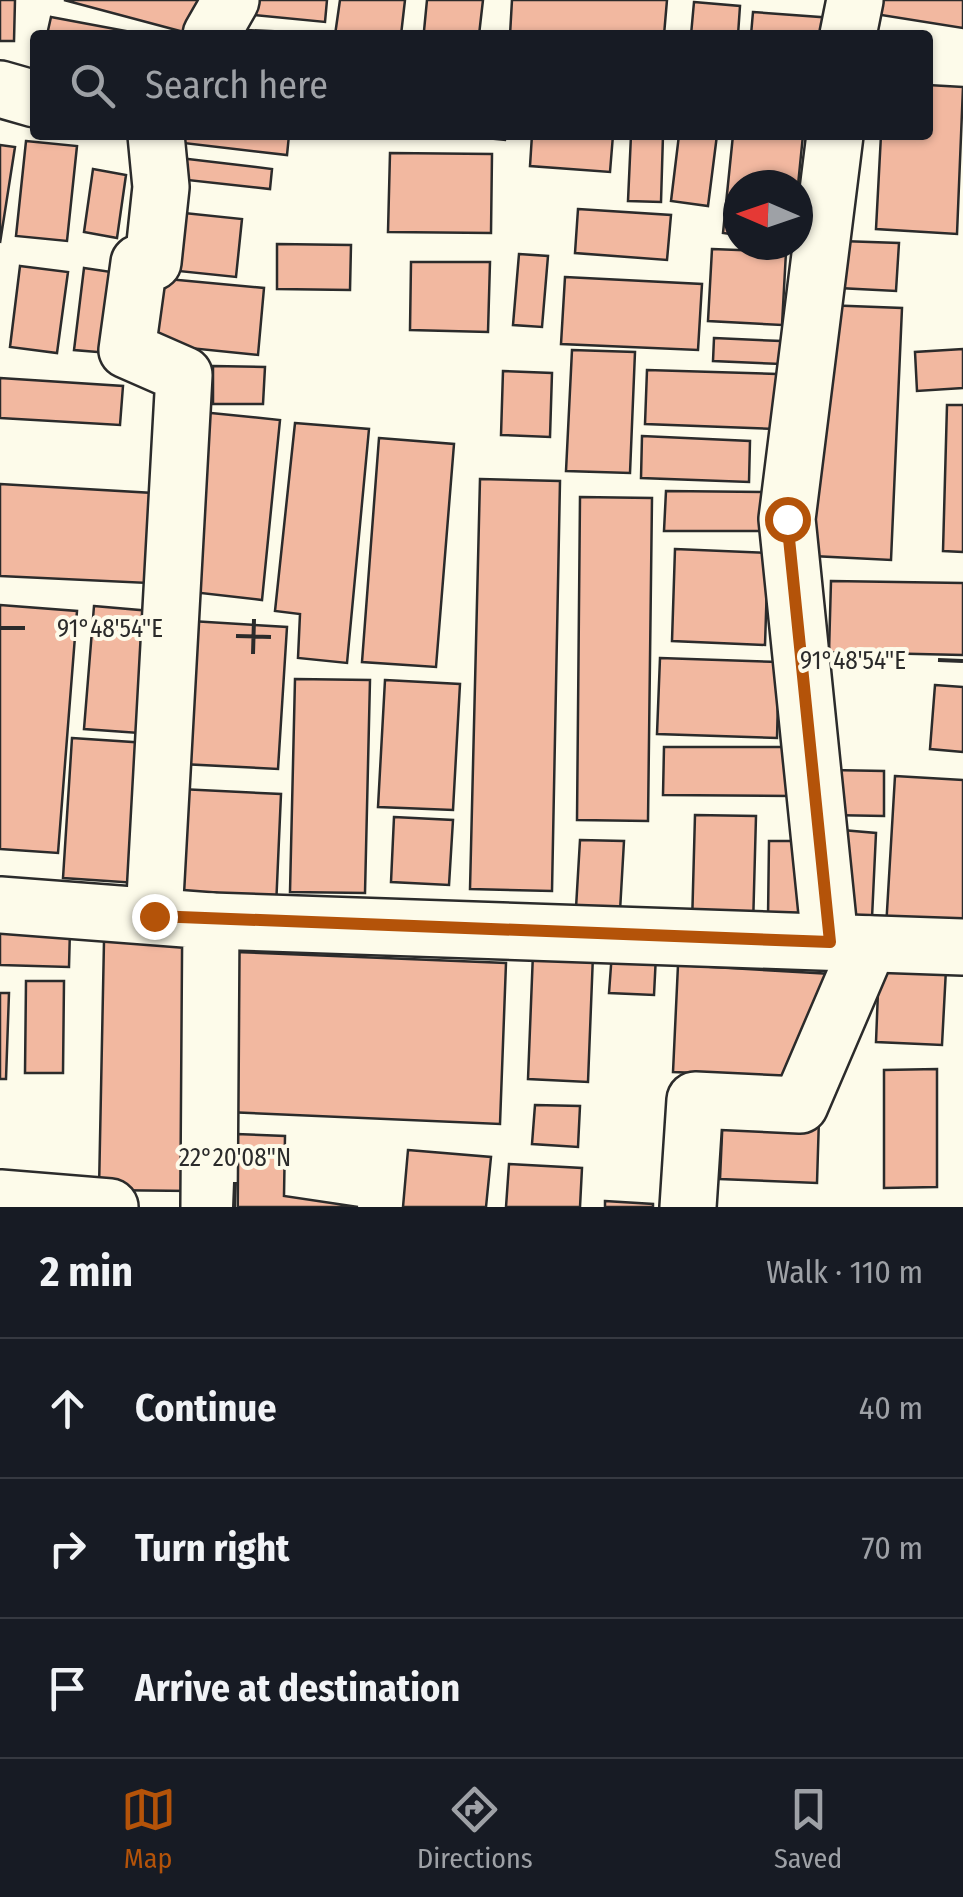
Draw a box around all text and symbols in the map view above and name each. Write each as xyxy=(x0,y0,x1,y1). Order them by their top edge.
search box xyxy=(30,30,933,140)
icon: search xyxy=(65,58,120,113)
text: Search here xyxy=(145,62,328,108)
north arrow xyxy=(723,170,813,260)
route start xyxy=(765,497,811,543)
text: 91°48'54"E xyxy=(57,614,163,644)
text: 91°48'54"E xyxy=(800,646,906,676)
route end xyxy=(132,894,178,940)
text: 22°20'08"N xyxy=(179,1143,291,1173)
text: 2 min xyxy=(40,1247,133,1297)
text: Walk · 110 m xyxy=(766,1253,923,1291)
icon: ahead xyxy=(40,1381,95,1436)
text: Continue xyxy=(135,1385,276,1431)
text: 40 m xyxy=(859,1389,923,1427)
icon: right xyxy=(40,1521,95,1576)
text: Turn right xyxy=(135,1525,289,1571)
text: 70 m xyxy=(862,1529,923,1567)
icon: arrive xyxy=(40,1661,95,1716)
text: Arrive at destination xyxy=(135,1665,460,1711)
tab: Map xyxy=(121,1782,176,1875)
tab: Directions xyxy=(417,1782,533,1875)
tab: Saved xyxy=(774,1782,842,1875)

